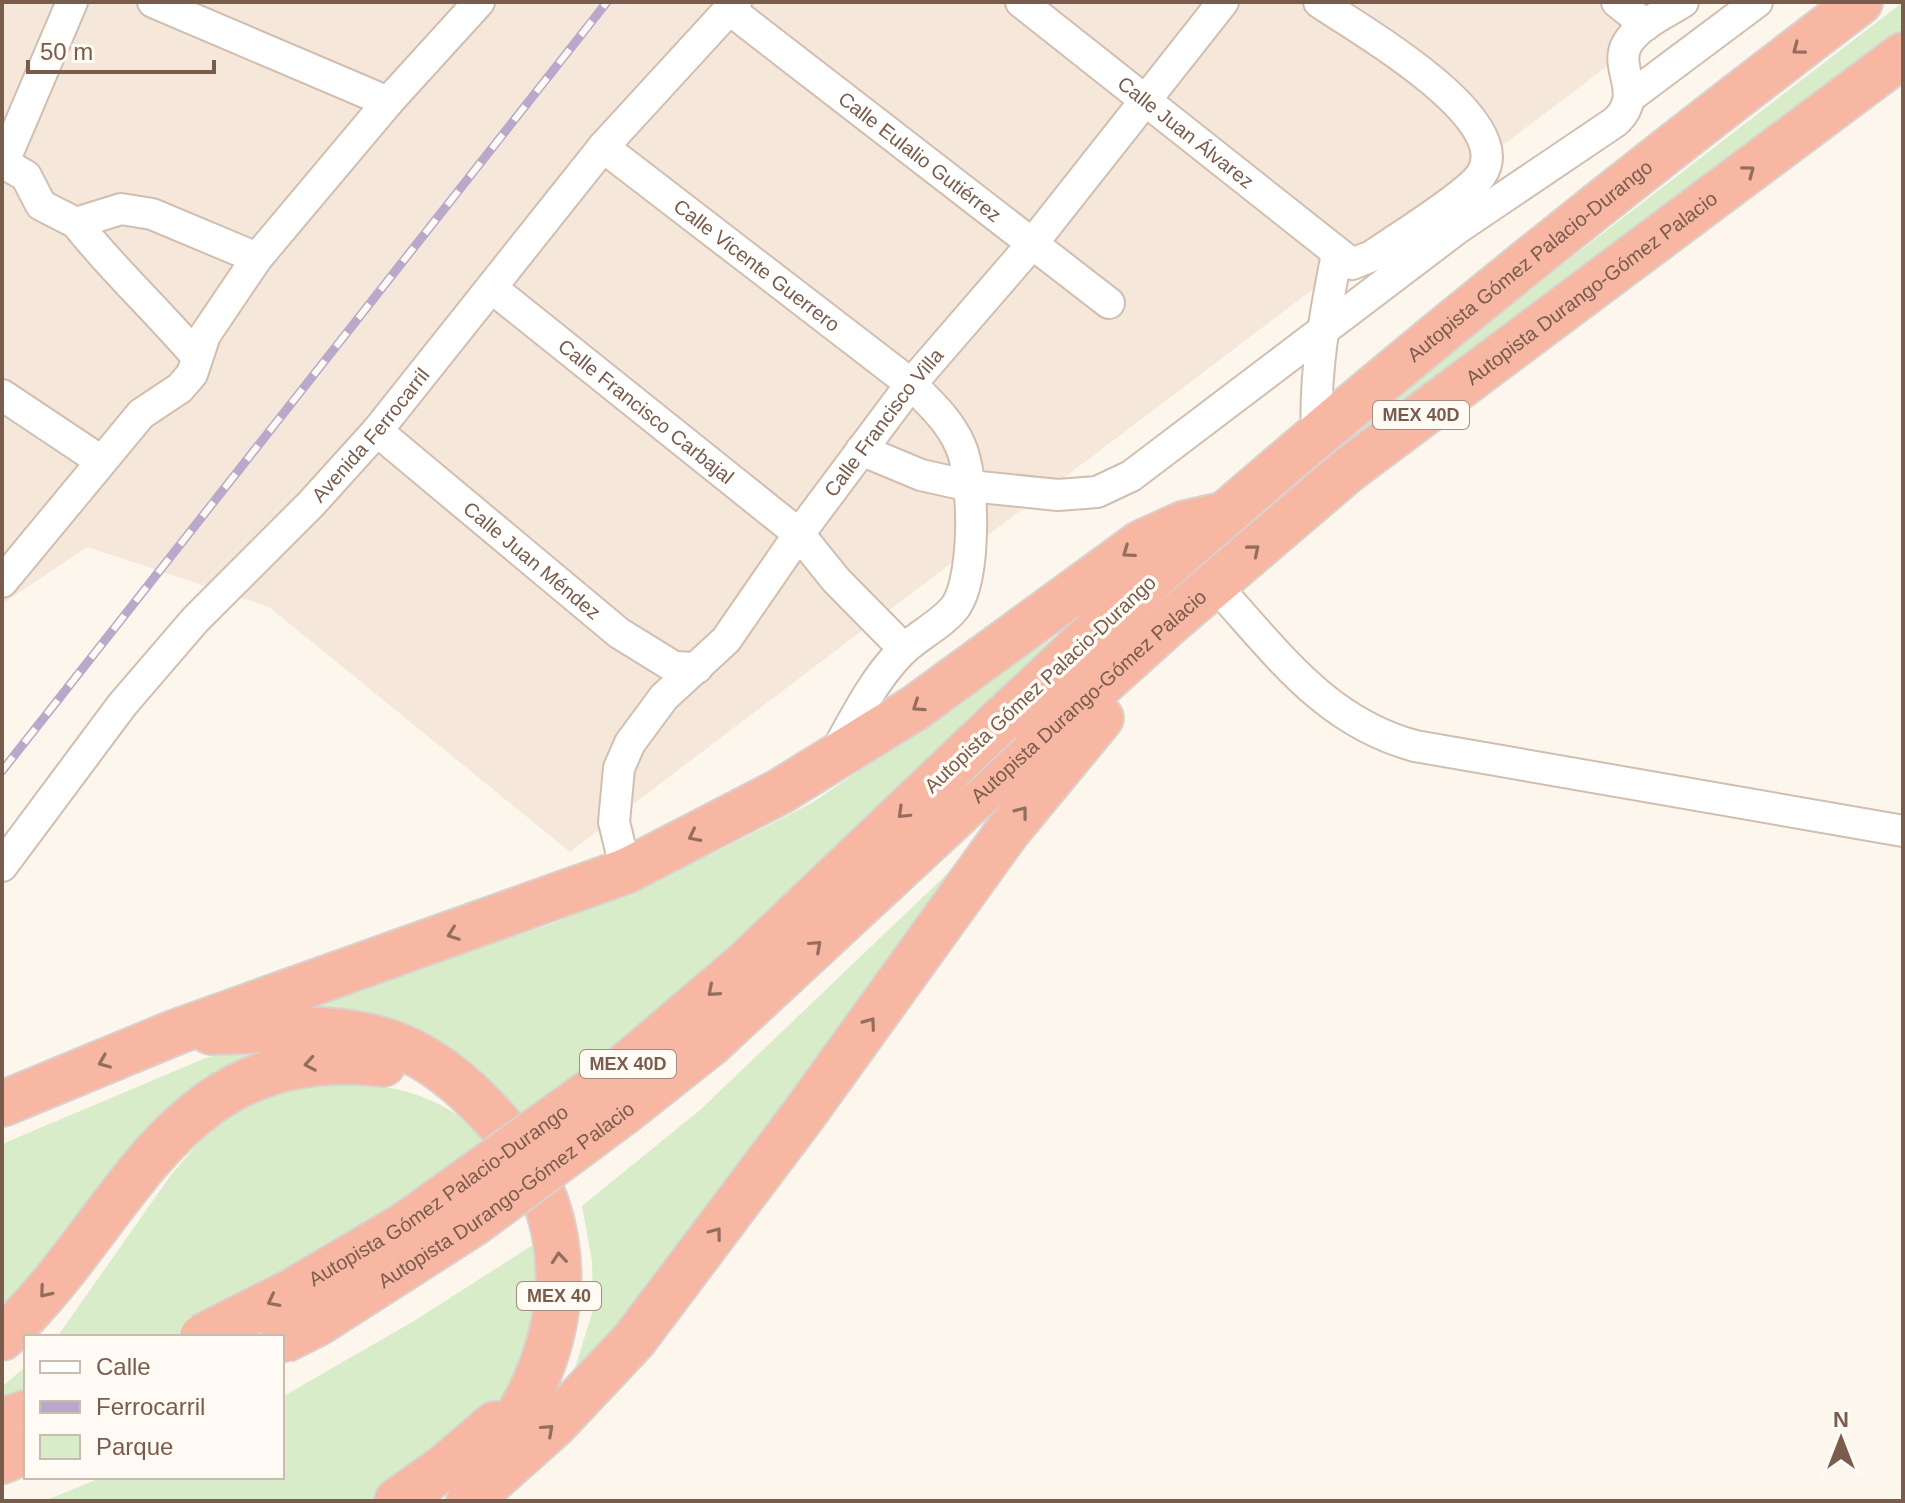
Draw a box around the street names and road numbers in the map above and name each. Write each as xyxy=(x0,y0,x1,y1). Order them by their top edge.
street label: Calle Juan Álvarez xyxy=(1113,72,1258,193)
street label: Calle Eulalio Gutiérrez xyxy=(834,87,1005,226)
street label: Autopista Gómez Palacio-Durango xyxy=(1403,156,1657,366)
street label: Autopista Durango-Gómez Palacio xyxy=(1461,187,1721,389)
street label: Calle Vicente Guerrero xyxy=(670,195,844,336)
street label: Calle Francisco Carbajal xyxy=(554,335,738,488)
street label: Calle Francisco Villa xyxy=(820,344,948,501)
street label: Avenida Ferrocarril xyxy=(307,364,434,506)
road number: MEX 40D xyxy=(1373,401,1469,429)
street label: Calle Juan Méndez xyxy=(459,497,605,624)
street label: Autopista Gómez Palacio-Durango xyxy=(920,571,1160,797)
street label: Autopista Durango-Gómez Palacio xyxy=(967,585,1211,807)
road number: MEX 40D xyxy=(580,1050,676,1078)
street label: Autopista Durango-Gómez Palacio xyxy=(374,1097,639,1292)
street label: Autopista Gómez Palacio-Durango xyxy=(305,1100,572,1290)
road number: MEX 40 xyxy=(517,1282,601,1310)

